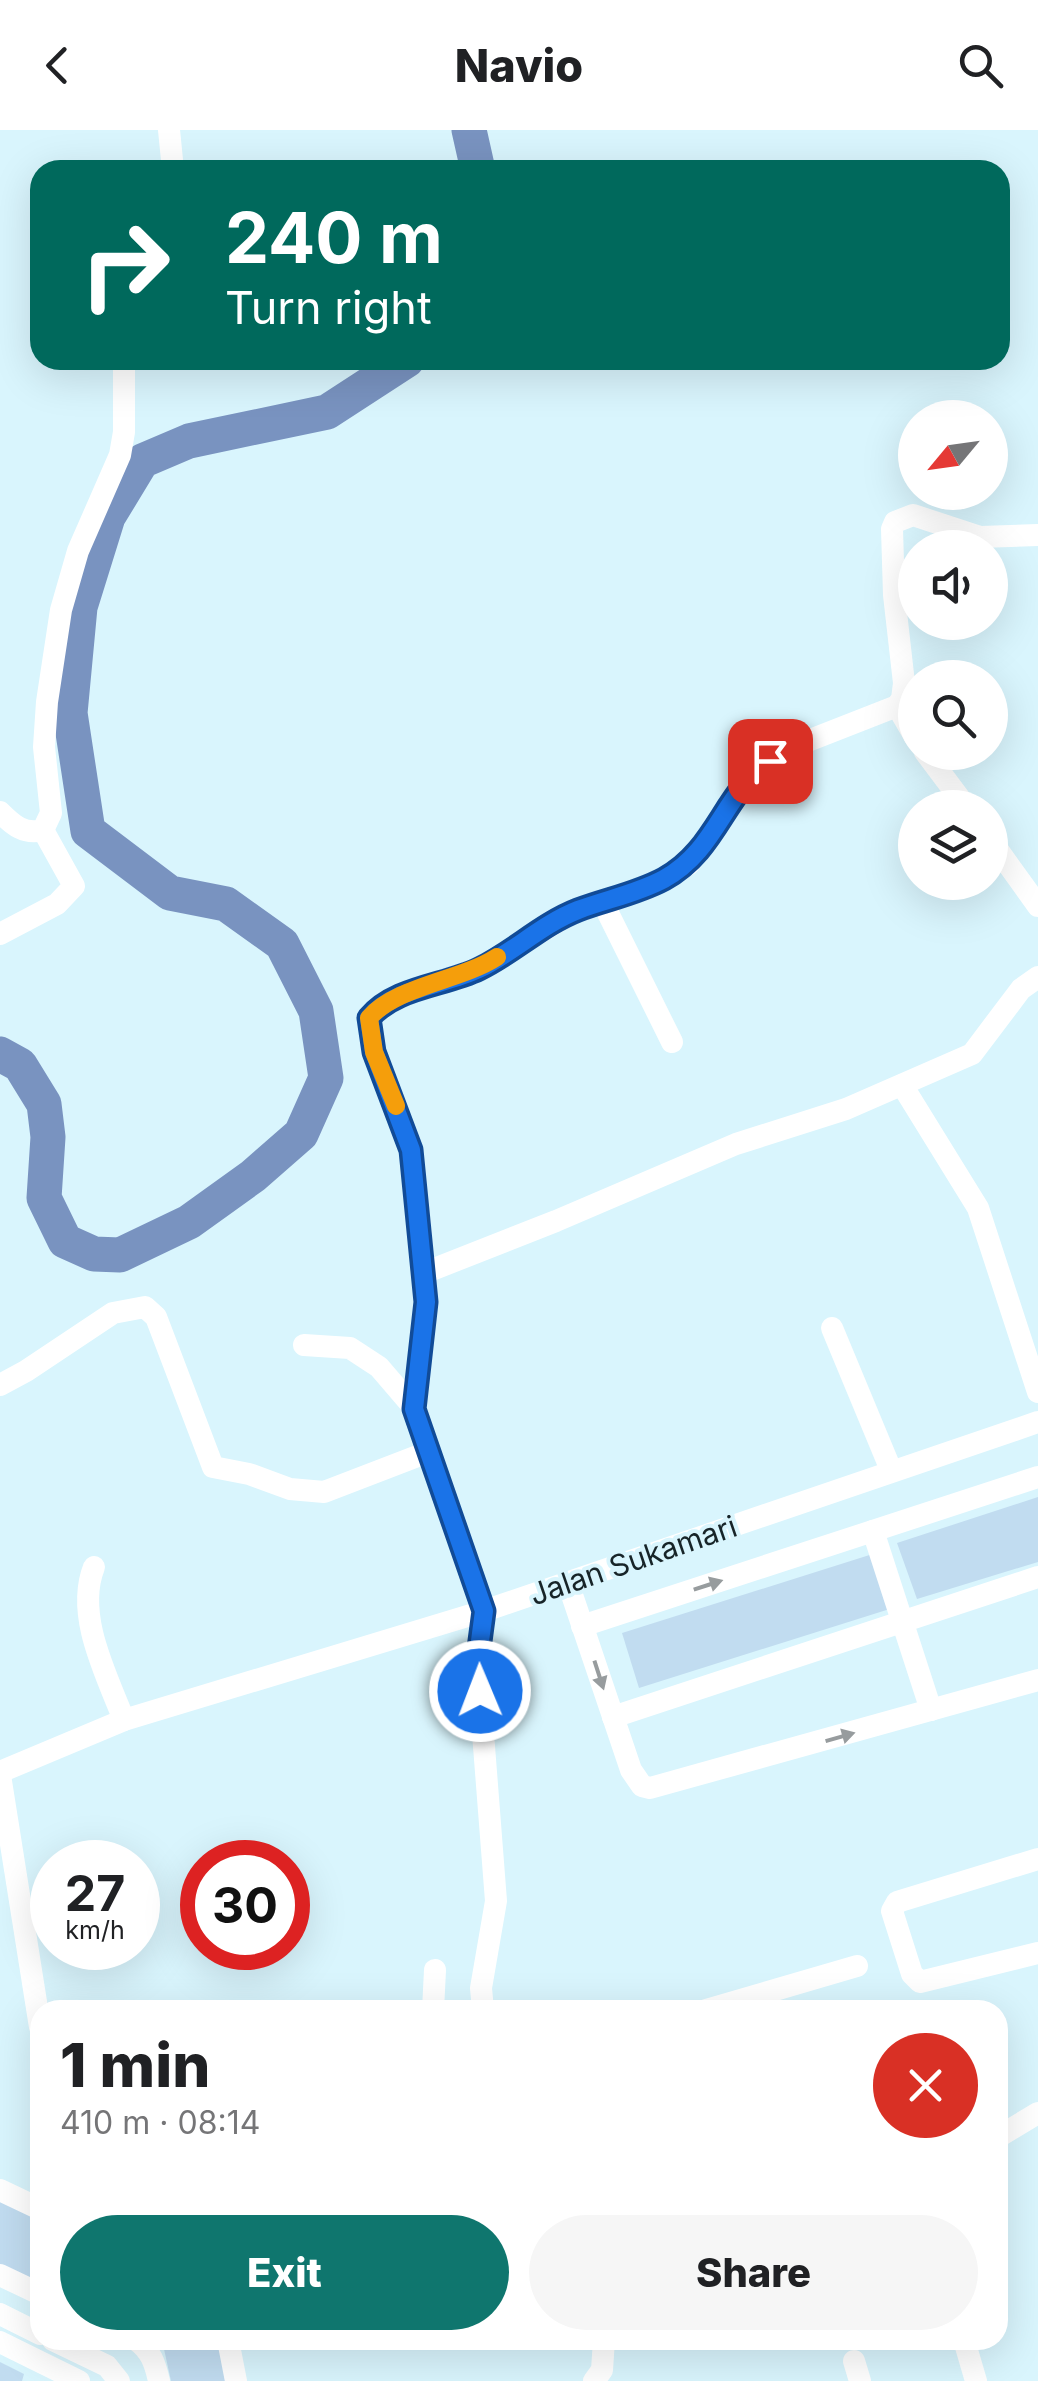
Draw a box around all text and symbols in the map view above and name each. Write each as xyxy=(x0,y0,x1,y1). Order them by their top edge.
icon: back xyxy=(30,38,85,93)
text: Navio xyxy=(455,38,583,93)
icon: search xyxy=(953,38,1008,93)
text: 240 m xyxy=(225,195,443,280)
icon: right xyxy=(60,200,190,330)
text: Turn right xyxy=(225,280,432,335)
north arrow xyxy=(898,400,1008,510)
map controls xyxy=(898,400,1008,900)
button: sound xyxy=(898,530,1008,640)
button: search xyxy=(898,660,1008,770)
pin xyxy=(728,719,813,804)
icon: arrive xyxy=(743,734,798,789)
button: layers xyxy=(898,790,1008,900)
street label: Jalan Sukamari xyxy=(525,1508,741,1612)
one-way arrow xyxy=(694,1577,724,1592)
position arrow xyxy=(428,1639,532,1743)
one-way arrow xyxy=(592,1661,607,1691)
one-way arrow xyxy=(825,1728,856,1744)
speed limit sign: 30 xyxy=(180,1840,310,1970)
text: 27 xyxy=(65,1863,125,1923)
text: km/h xyxy=(65,1915,125,1945)
text: 1 min xyxy=(60,2029,210,2101)
button: close xyxy=(873,2033,978,2138)
text: 410 m · 08:14 xyxy=(60,2103,260,2142)
button: Exit xyxy=(60,2215,509,2330)
button: Share xyxy=(529,2215,978,2330)

